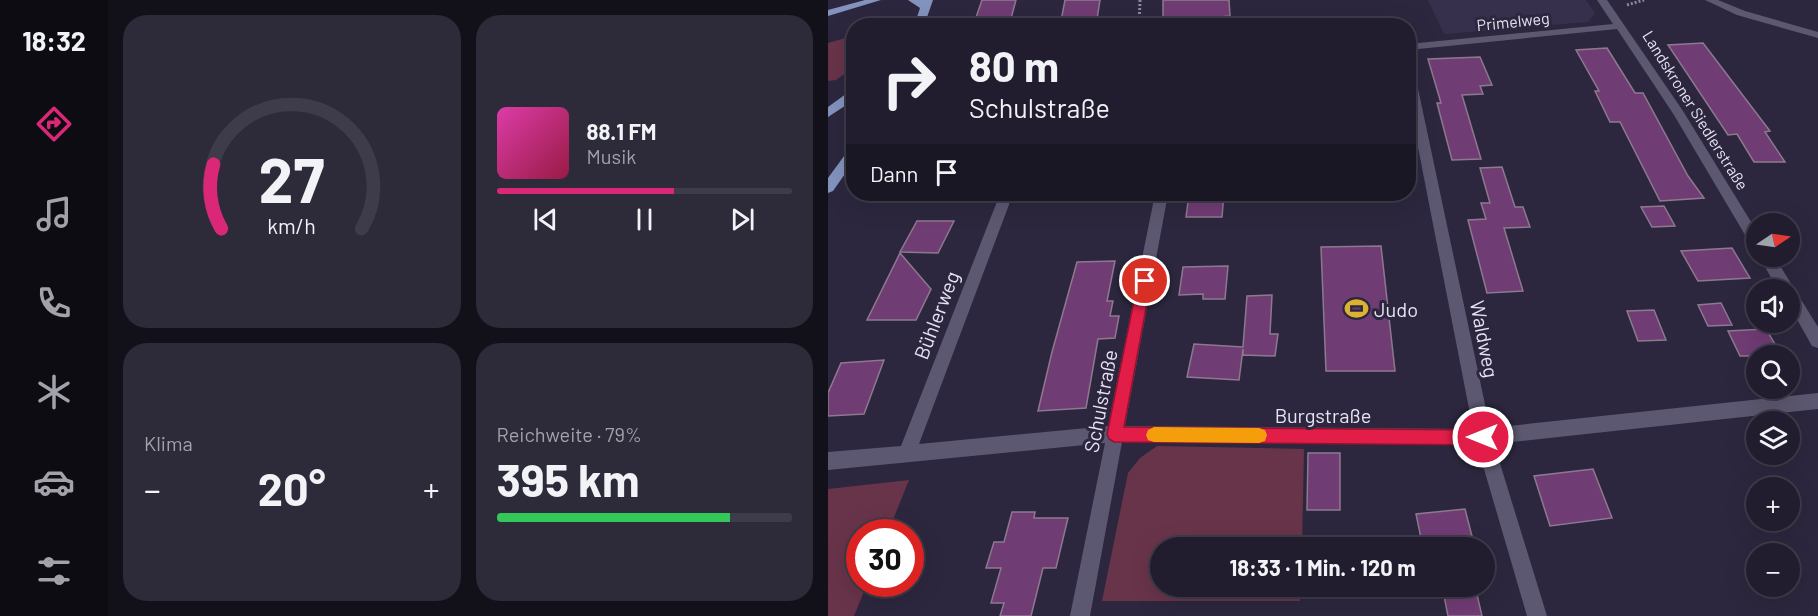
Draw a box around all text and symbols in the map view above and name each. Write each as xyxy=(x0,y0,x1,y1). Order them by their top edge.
street label: Primelweg xyxy=(1476,8,1550,34)
text: 18:32 xyxy=(22,24,86,56)
street label: Landskroner Siedlerstraße xyxy=(1639,27,1753,193)
text: 80 m xyxy=(969,40,1059,90)
icon: right xyxy=(870,42,948,120)
text: Schulstraße xyxy=(969,91,1110,123)
icon: directions xyxy=(33,103,75,145)
text: 88.1 FM xyxy=(587,118,656,144)
text: 27 xyxy=(259,141,325,215)
text: Musik xyxy=(587,144,636,168)
icon: arrive xyxy=(930,156,963,189)
text: Dann xyxy=(870,160,918,186)
icon: music xyxy=(33,193,75,235)
icon: previous xyxy=(529,203,562,236)
icon: pause xyxy=(628,203,661,236)
icon: next xyxy=(726,203,759,236)
text: km/h xyxy=(267,213,316,238)
north arrow xyxy=(1746,213,1800,267)
map controls xyxy=(1746,213,1800,597)
pin xyxy=(1119,255,1170,306)
icon: arrive xyxy=(1128,264,1161,297)
street label: Bühlerweg xyxy=(908,268,964,362)
button: sound xyxy=(1746,279,1800,333)
icon: phone xyxy=(33,282,75,324)
sports icon: Judo xyxy=(1343,296,1369,322)
place label: Judo xyxy=(1374,297,1418,321)
street label: Waldweg xyxy=(1466,299,1504,379)
button: search xyxy=(1746,345,1800,399)
street label: Schulstraße xyxy=(1078,348,1122,454)
icon: climate xyxy=(33,371,75,413)
street label: Burgstraße xyxy=(1275,403,1371,427)
position arrow xyxy=(1451,405,1515,469)
button: layers xyxy=(1746,411,1800,465)
text: Reichweite · 79% xyxy=(497,422,642,446)
text: Klima xyxy=(144,431,193,455)
text: 395 km xyxy=(497,452,640,506)
icon: car xyxy=(33,461,75,503)
text: 20° xyxy=(258,461,326,515)
text: − xyxy=(144,469,161,509)
text: + xyxy=(423,469,440,509)
button: + xyxy=(1746,477,1800,531)
speed limit sign: 30 xyxy=(846,519,924,597)
button: − xyxy=(1746,543,1800,597)
icon: filters xyxy=(33,550,75,592)
text: 18:33 · 1 Min. · 120 m xyxy=(1229,554,1416,580)

